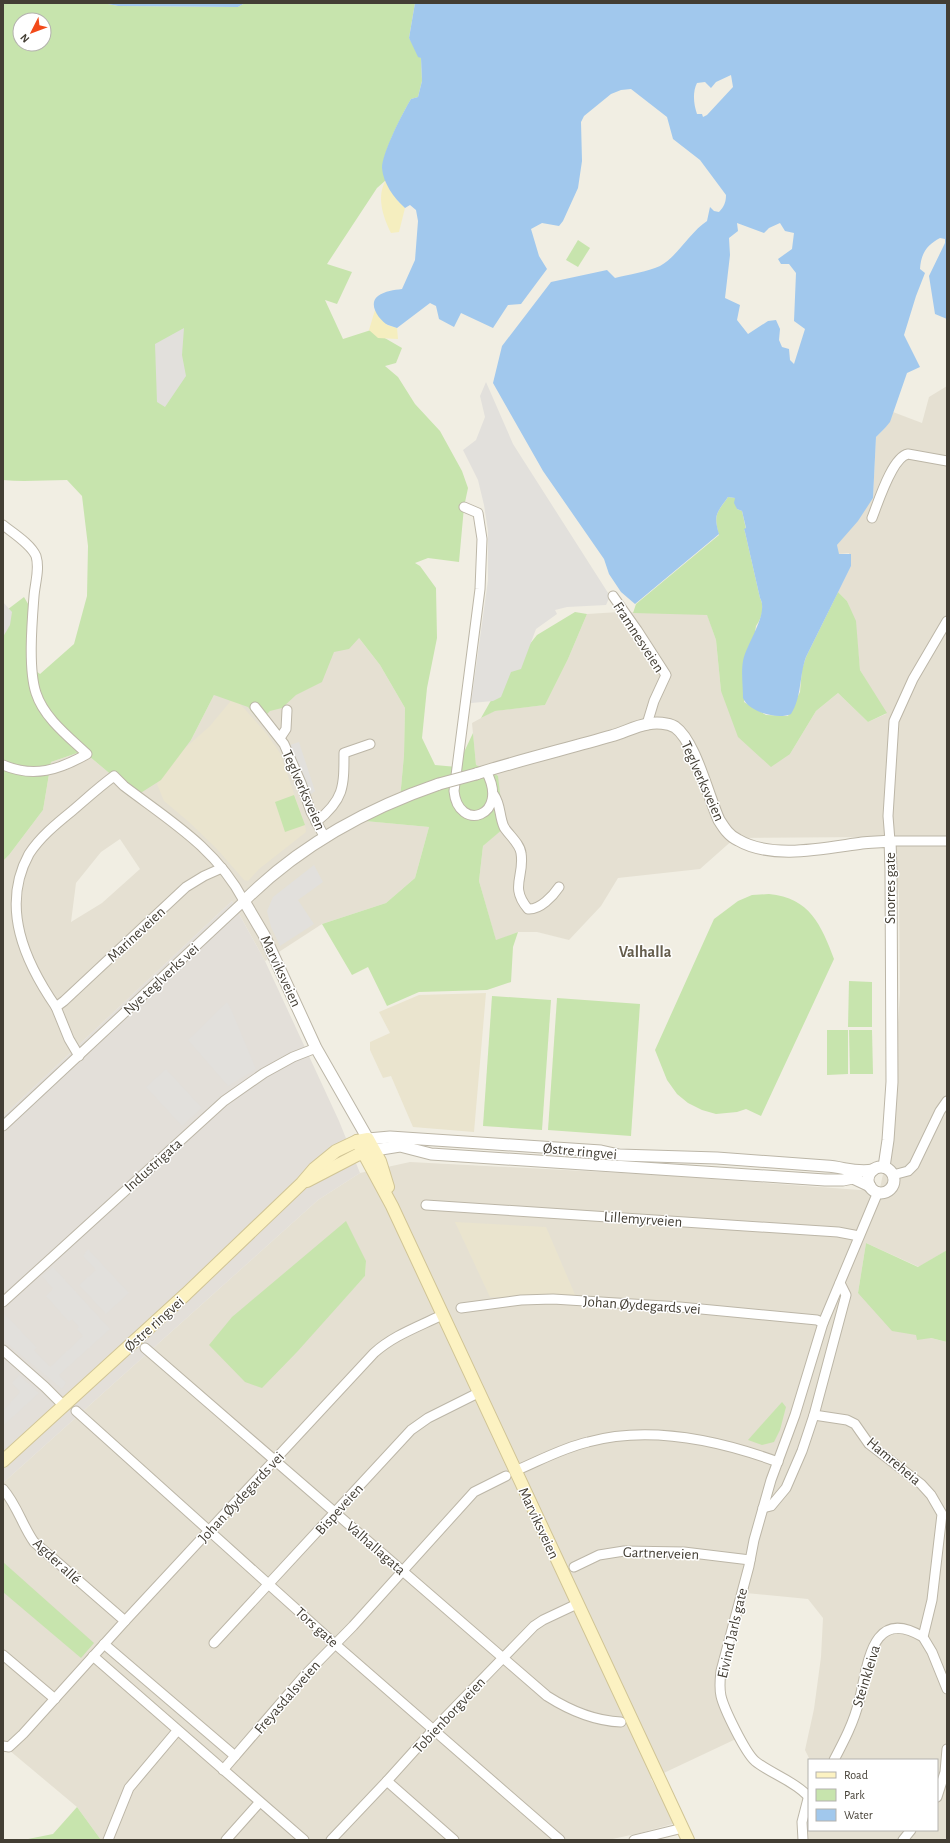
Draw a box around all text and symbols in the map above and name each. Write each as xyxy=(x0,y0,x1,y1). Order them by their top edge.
north arrow xyxy=(12,12,52,52)
text: N xyxy=(18,32,32,45)
street label: Framnesveien xyxy=(610,599,667,675)
street label: Teglverksveien xyxy=(678,739,727,823)
street label: Teglverksveien xyxy=(279,748,328,832)
street label: Snorres gate xyxy=(883,852,898,924)
street label: Marineveien xyxy=(105,904,168,965)
street label: Marviksveien xyxy=(257,933,304,1009)
street label: Nye teglverks vei xyxy=(121,941,202,1018)
district label: Valhalla xyxy=(619,944,672,960)
street label: Industrigata xyxy=(122,1136,185,1195)
street label: Østre ringvei xyxy=(542,1141,618,1162)
street label: Lillemyrveien xyxy=(603,1209,683,1230)
street label: Østre ringvei xyxy=(122,1294,187,1355)
street label: Johan Øydegards vei xyxy=(583,1294,701,1317)
street label: Hamreheia xyxy=(864,1435,924,1488)
street label: Johan Øydegards vei xyxy=(196,1449,287,1546)
street label: Bispeveien xyxy=(313,1481,366,1538)
street label: Marviksveien xyxy=(515,1485,562,1561)
street label: Valhallagata xyxy=(343,1519,408,1578)
street label: Agder allé xyxy=(30,1536,83,1587)
street label: Gartnerveien xyxy=(623,1545,699,1562)
street label: Eivind Jarls gate xyxy=(715,1586,750,1680)
street label: Tors gate xyxy=(292,1604,341,1650)
street label: Steinkleiva xyxy=(850,1643,883,1709)
street label: Freyasdalsveien xyxy=(252,1658,323,1737)
street label: Tobienborgveien xyxy=(410,1674,488,1756)
legend xyxy=(808,1759,938,1831)
text: Road xyxy=(844,1769,868,1781)
text: Park xyxy=(844,1789,865,1801)
text: Water xyxy=(844,1809,873,1821)

